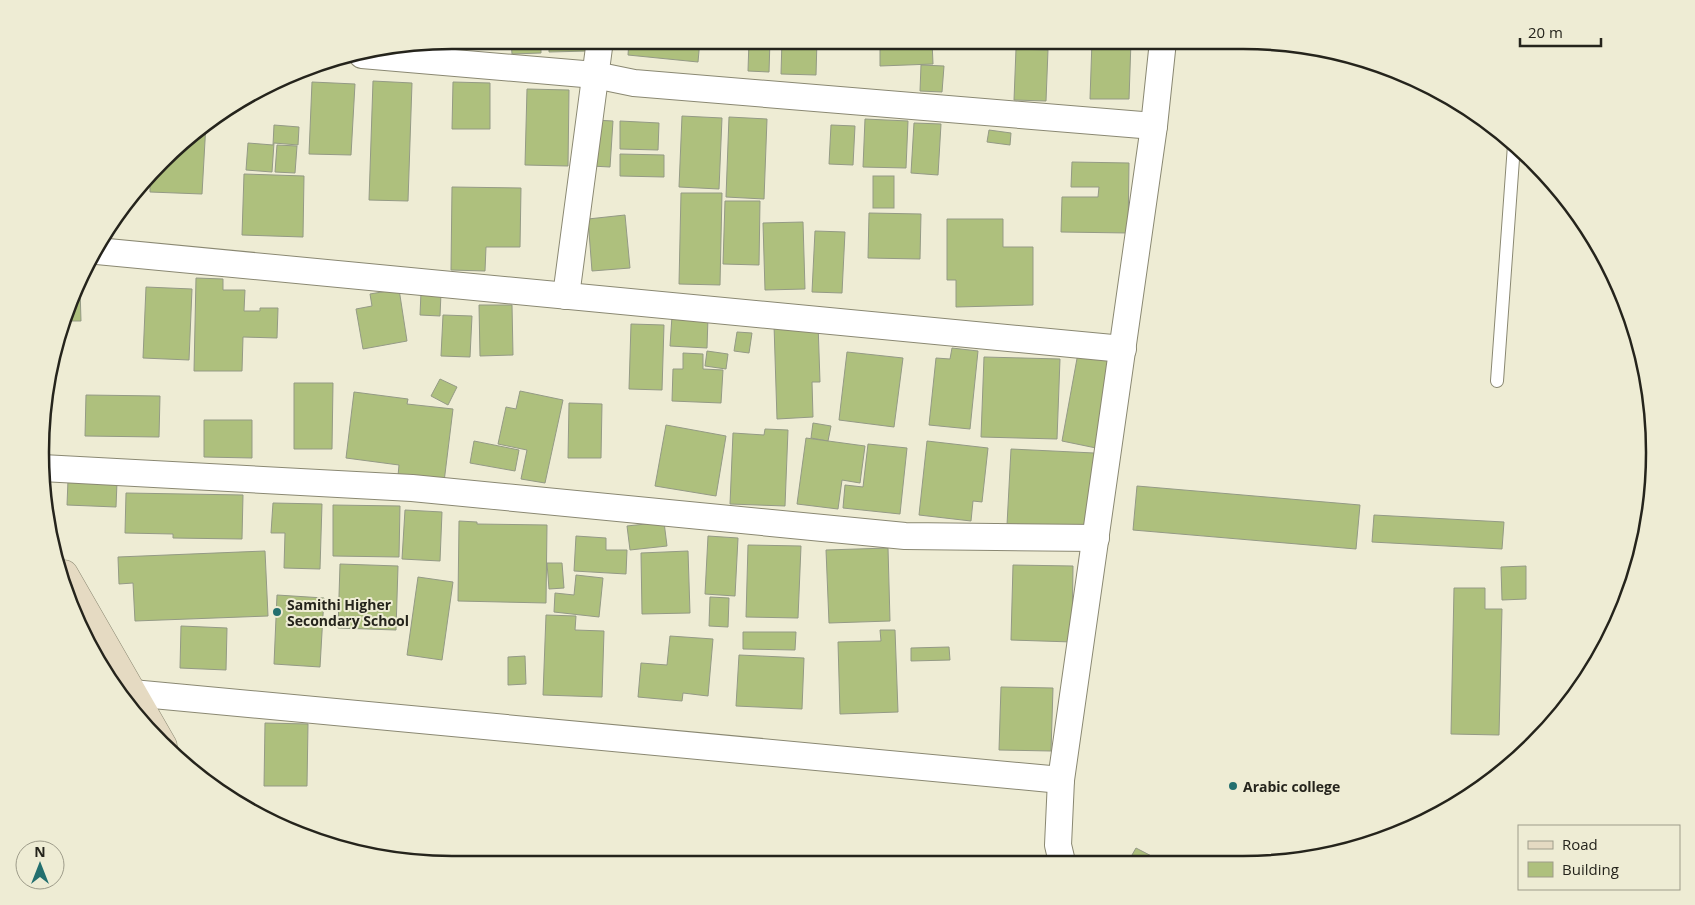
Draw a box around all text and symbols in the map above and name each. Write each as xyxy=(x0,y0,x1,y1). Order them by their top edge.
scale bar xyxy=(1520,15,1601,47)
text: 20 m xyxy=(1528,22,1563,42)
place label: Samithi Higher Secondary School xyxy=(287,595,409,630)
marker: Samithi Higher Secondary School xyxy=(271,606,283,618)
place label: Arabic college xyxy=(1243,777,1340,796)
marker: Arabic college xyxy=(1227,780,1239,792)
legend xyxy=(1518,825,1680,890)
text: Road xyxy=(1562,834,1598,854)
north arrow xyxy=(15,840,65,890)
text: N xyxy=(34,842,46,861)
text: Building xyxy=(1562,859,1619,879)

